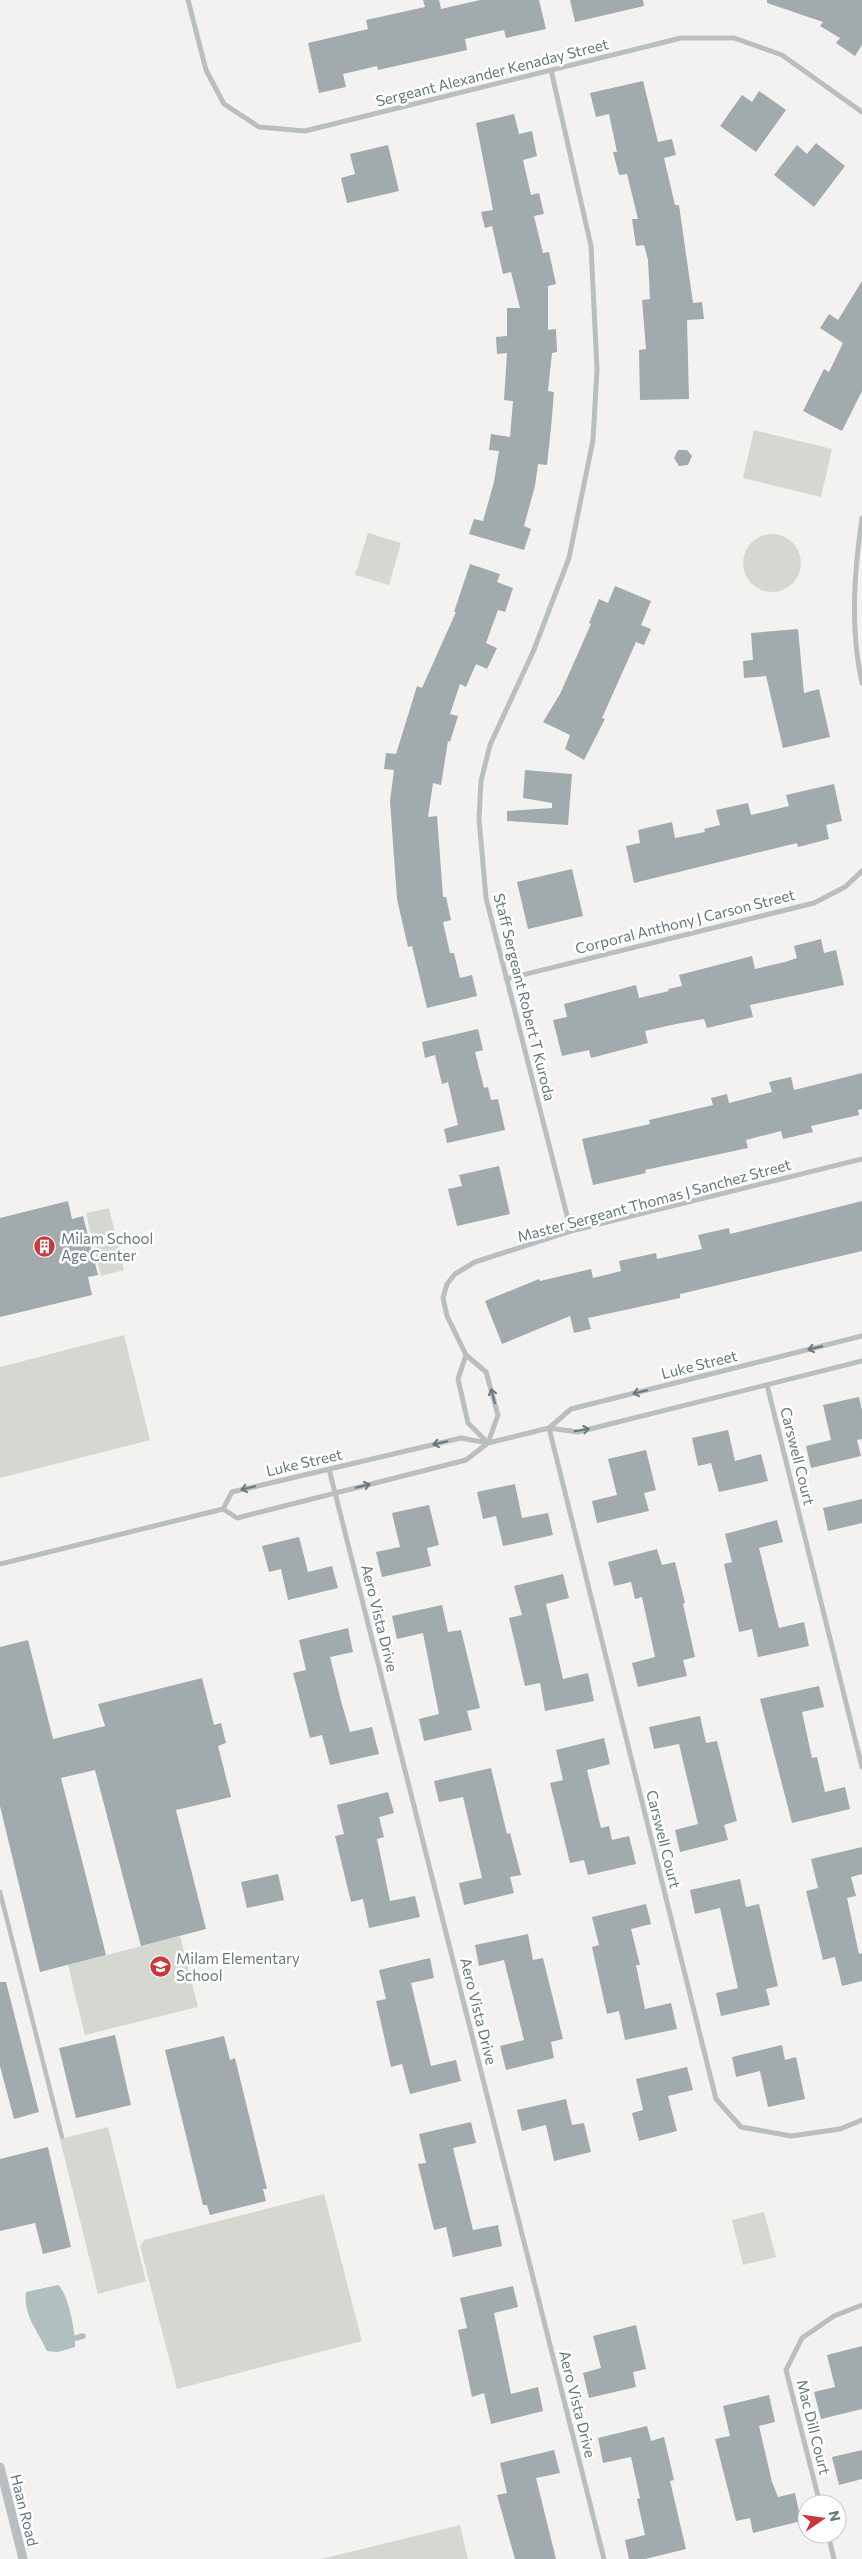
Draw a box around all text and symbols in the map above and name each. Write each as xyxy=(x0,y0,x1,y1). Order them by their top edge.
street label: Sergeant Alexander Kenaday Street xyxy=(374,34,610,110)
street label: Corporal Anthony J Carson Street xyxy=(573,885,797,957)
street label: Staff Sergeant Robert T Kuroda xyxy=(490,891,560,1103)
street label: Master Sergeant Thomas J Sanchez Street xyxy=(515,1155,793,1245)
place label: Milam School Age Center xyxy=(61,1229,153,1264)
building icon: Milam School Age Center xyxy=(33,1235,57,1259)
one-way arrow xyxy=(807,1344,823,1353)
street label: Luke Street xyxy=(659,1346,739,1382)
one-way arrow xyxy=(633,1388,649,1397)
one-way arrow xyxy=(487,1389,497,1405)
street label: Carswell Court xyxy=(777,1405,819,1507)
one-way arrow xyxy=(573,1425,589,1435)
one-way arrow xyxy=(432,1439,448,1448)
street label: Luke Street xyxy=(264,1444,344,1480)
one-way arrow xyxy=(354,1481,370,1490)
one-way arrow xyxy=(240,1484,256,1493)
street label: Aero Vista Drive xyxy=(358,1563,402,1673)
street label: Carswell Court xyxy=(643,1788,685,1890)
place label: Milam Elementary School xyxy=(176,1949,300,1984)
school or university icon: Milam Elementary School xyxy=(148,1955,172,1979)
street label: Aero Vista Drive xyxy=(457,1956,501,2066)
street label: Aero Vista Drive xyxy=(556,2349,600,2459)
street label: Mac Dill Court xyxy=(793,2378,835,2476)
street label: Haan Road xyxy=(7,2472,43,2548)
north arrow xyxy=(797,2494,847,2544)
text: N xyxy=(826,2509,845,2523)

